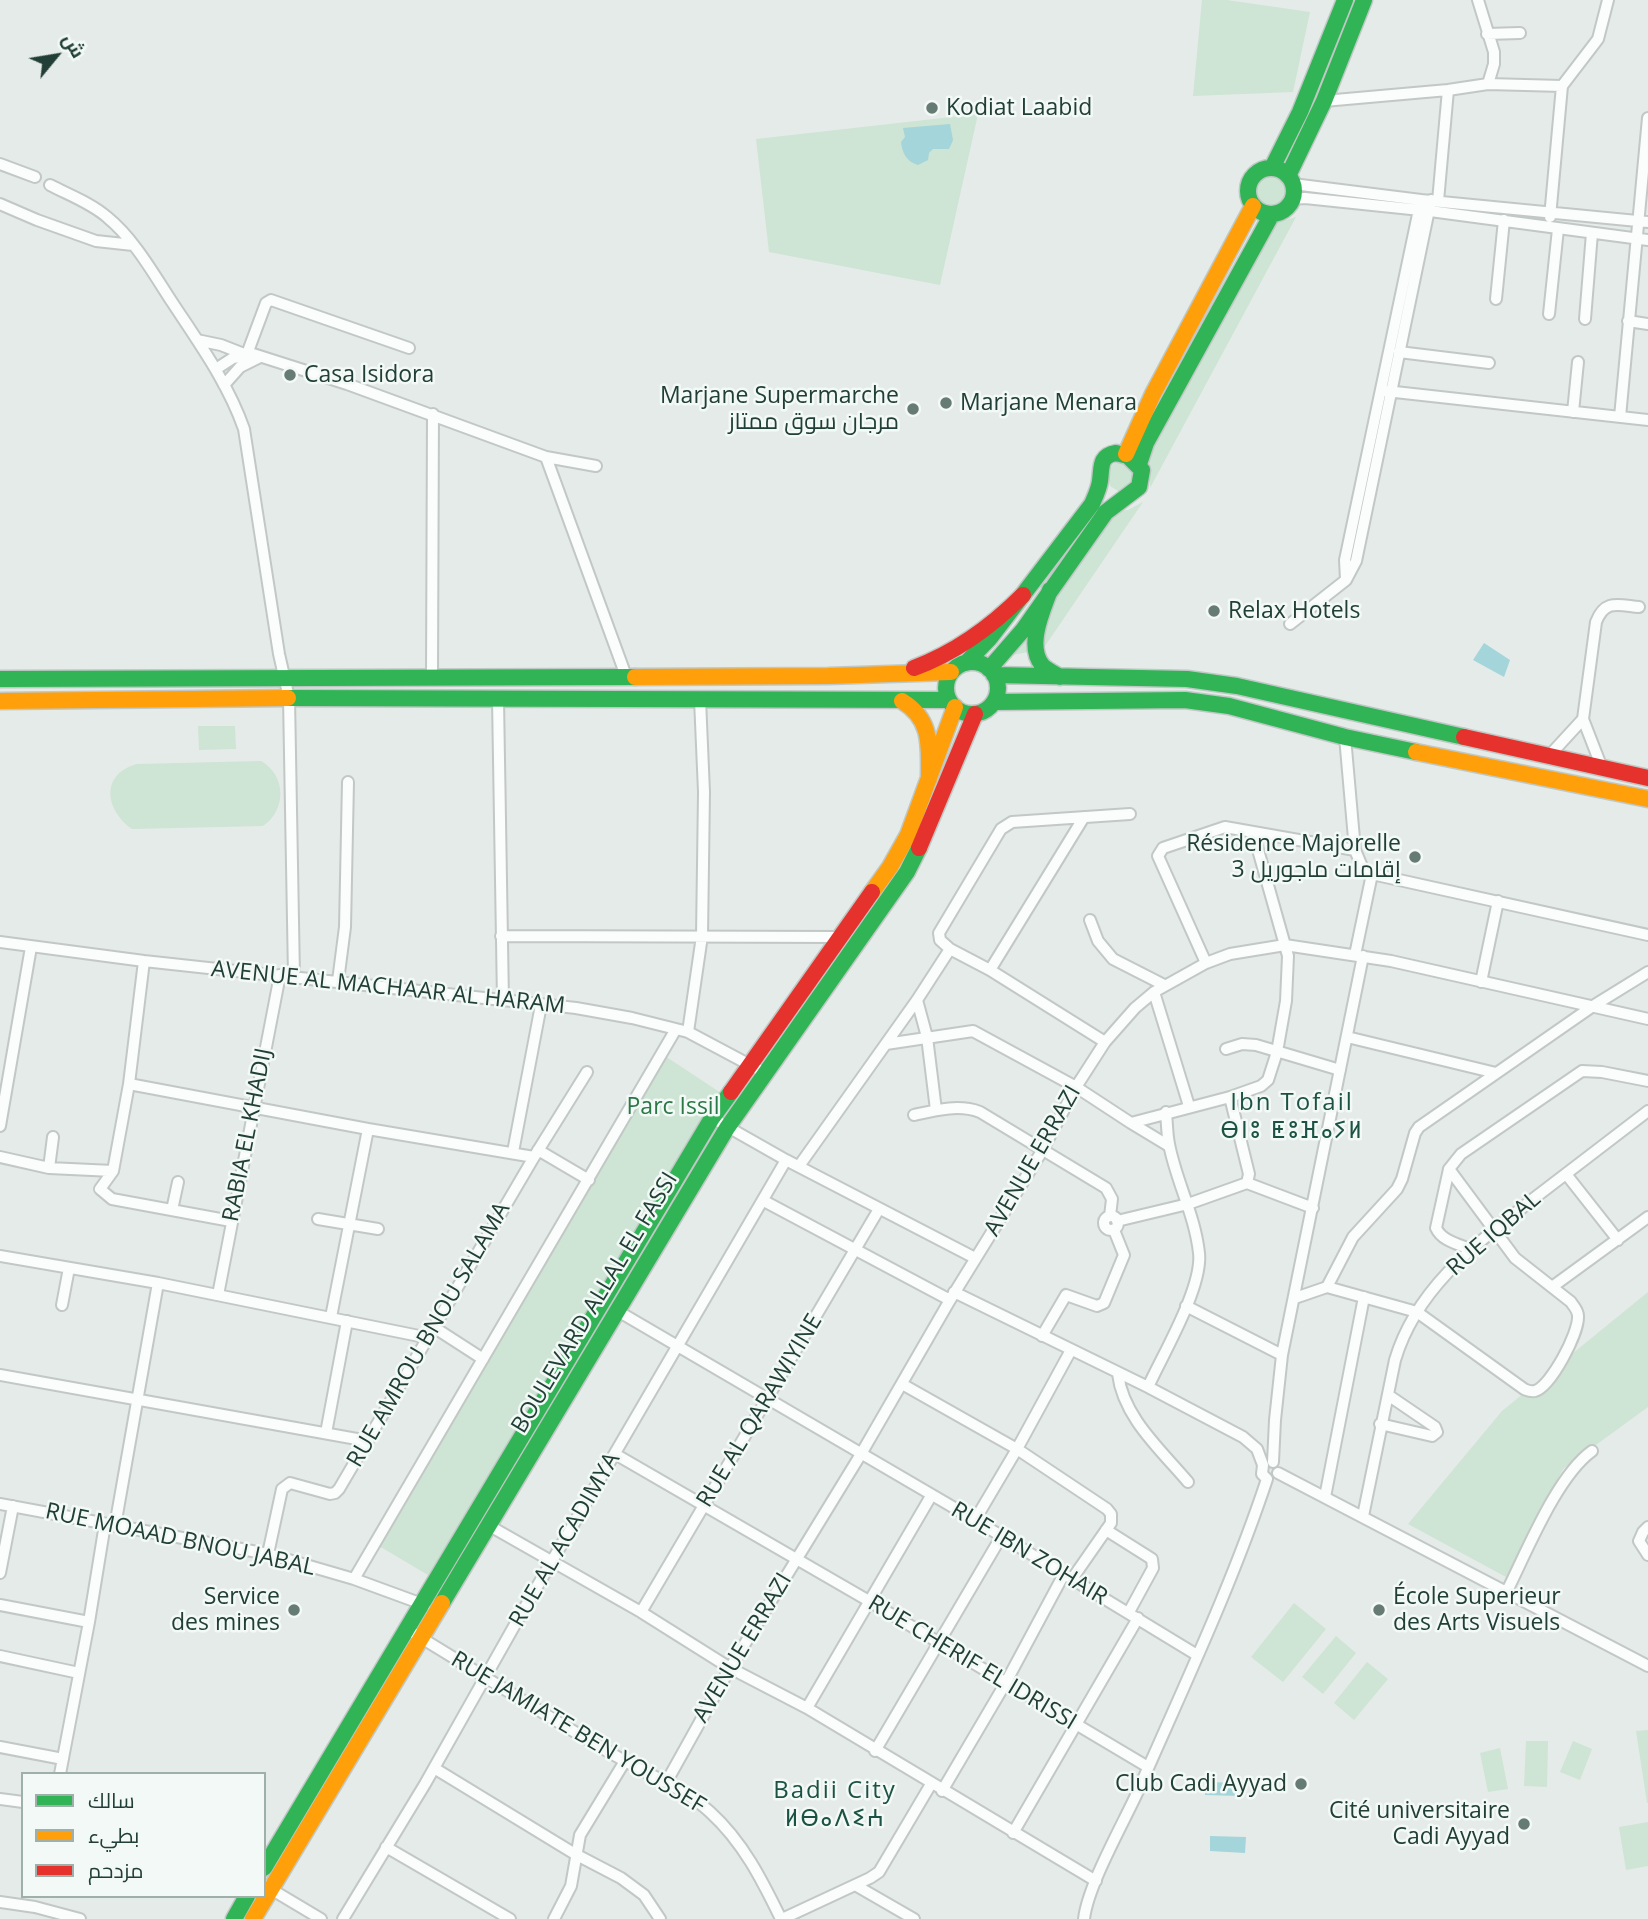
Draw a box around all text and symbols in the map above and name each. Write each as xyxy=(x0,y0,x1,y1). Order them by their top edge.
north arrow xyxy=(21,21,91,91)
text: ش xyxy=(57,28,92,63)
place label: Kodiat Laabid xyxy=(946,94,1092,122)
marker: Kodiat Laabid xyxy=(924,100,940,116)
place label: Casa Isidora xyxy=(304,361,434,389)
marker: Casa Isidora xyxy=(282,367,298,383)
place label: Marjane Supermarche مرجان سوق ممتاز xyxy=(660,382,899,436)
place label: Marjane Menara xyxy=(960,389,1137,417)
marker: Marjane Menara xyxy=(938,395,954,411)
marker: Marjane Supermarche مرجان سوق ممتاز xyxy=(905,401,921,417)
place label: Relax Hotels xyxy=(1228,597,1360,625)
marker: Relax Hotels xyxy=(1206,603,1222,619)
place label: Résidence Majorelle إقامات ماجوريل 3 xyxy=(1186,830,1401,884)
marker: Résidence Majorelle إقامات ماجوريل 3 xyxy=(1407,849,1423,865)
street label: AVENUE AL MACHAAR AL HARAM xyxy=(210,956,566,1020)
street label: RABIA EL KHADIJ xyxy=(218,1046,278,1224)
street label: AVENUE ERRAZI xyxy=(979,1081,1087,1241)
district label: Ibn Tofail ⴱⵏⵓ ⵟⵓⴼⴰⵢⵍ xyxy=(1230,1089,1354,1145)
park label: Parc Issil xyxy=(627,1093,719,1121)
street label: BOULEVARD ALLAL EL FASSI xyxy=(506,1168,684,1438)
street label: RUE IQBAL xyxy=(1441,1186,1547,1282)
street label: RUE AMROU BNOU SALAMA xyxy=(342,1198,516,1472)
street label: RUE AL QARAWIYINE xyxy=(691,1309,829,1513)
street label: RUE AL ACADIMYA xyxy=(504,1448,626,1632)
street label: RUE IBN ZOHAIR xyxy=(946,1496,1112,1612)
street label: RUE MOAAD BNOU JABAL xyxy=(43,1498,317,1582)
street label: AVENUE ERRAZI xyxy=(688,1568,798,1728)
place label: Service des mines xyxy=(171,1583,280,1637)
place label: École Superieur des Arts Visuels xyxy=(1393,1583,1561,1637)
street label: RUE CHERIF EL IDRISSI xyxy=(863,1590,1081,1736)
marker: Service des mines xyxy=(286,1602,302,1618)
marker: École Superieur des Arts Visuels xyxy=(1371,1602,1387,1618)
street label: RUE JAMIATE BEN YOUSSEF xyxy=(446,1646,710,1820)
place label: Club Cadi Ayyad xyxy=(1115,1770,1287,1798)
legend xyxy=(21,1772,266,1898)
marker: Club Cadi Ayyad xyxy=(1293,1776,1309,1792)
district label: Badii City ⵍⴱⴰⴷⵉⵄ xyxy=(774,1777,896,1833)
text: سالك xyxy=(88,1786,135,1814)
place label: Cité universitaire Cadi Ayyad xyxy=(1329,1797,1510,1851)
marker: Cité universitaire Cadi Ayyad xyxy=(1516,1816,1532,1832)
text: بطيء xyxy=(88,1821,139,1849)
text: مزدحم xyxy=(88,1856,143,1884)

